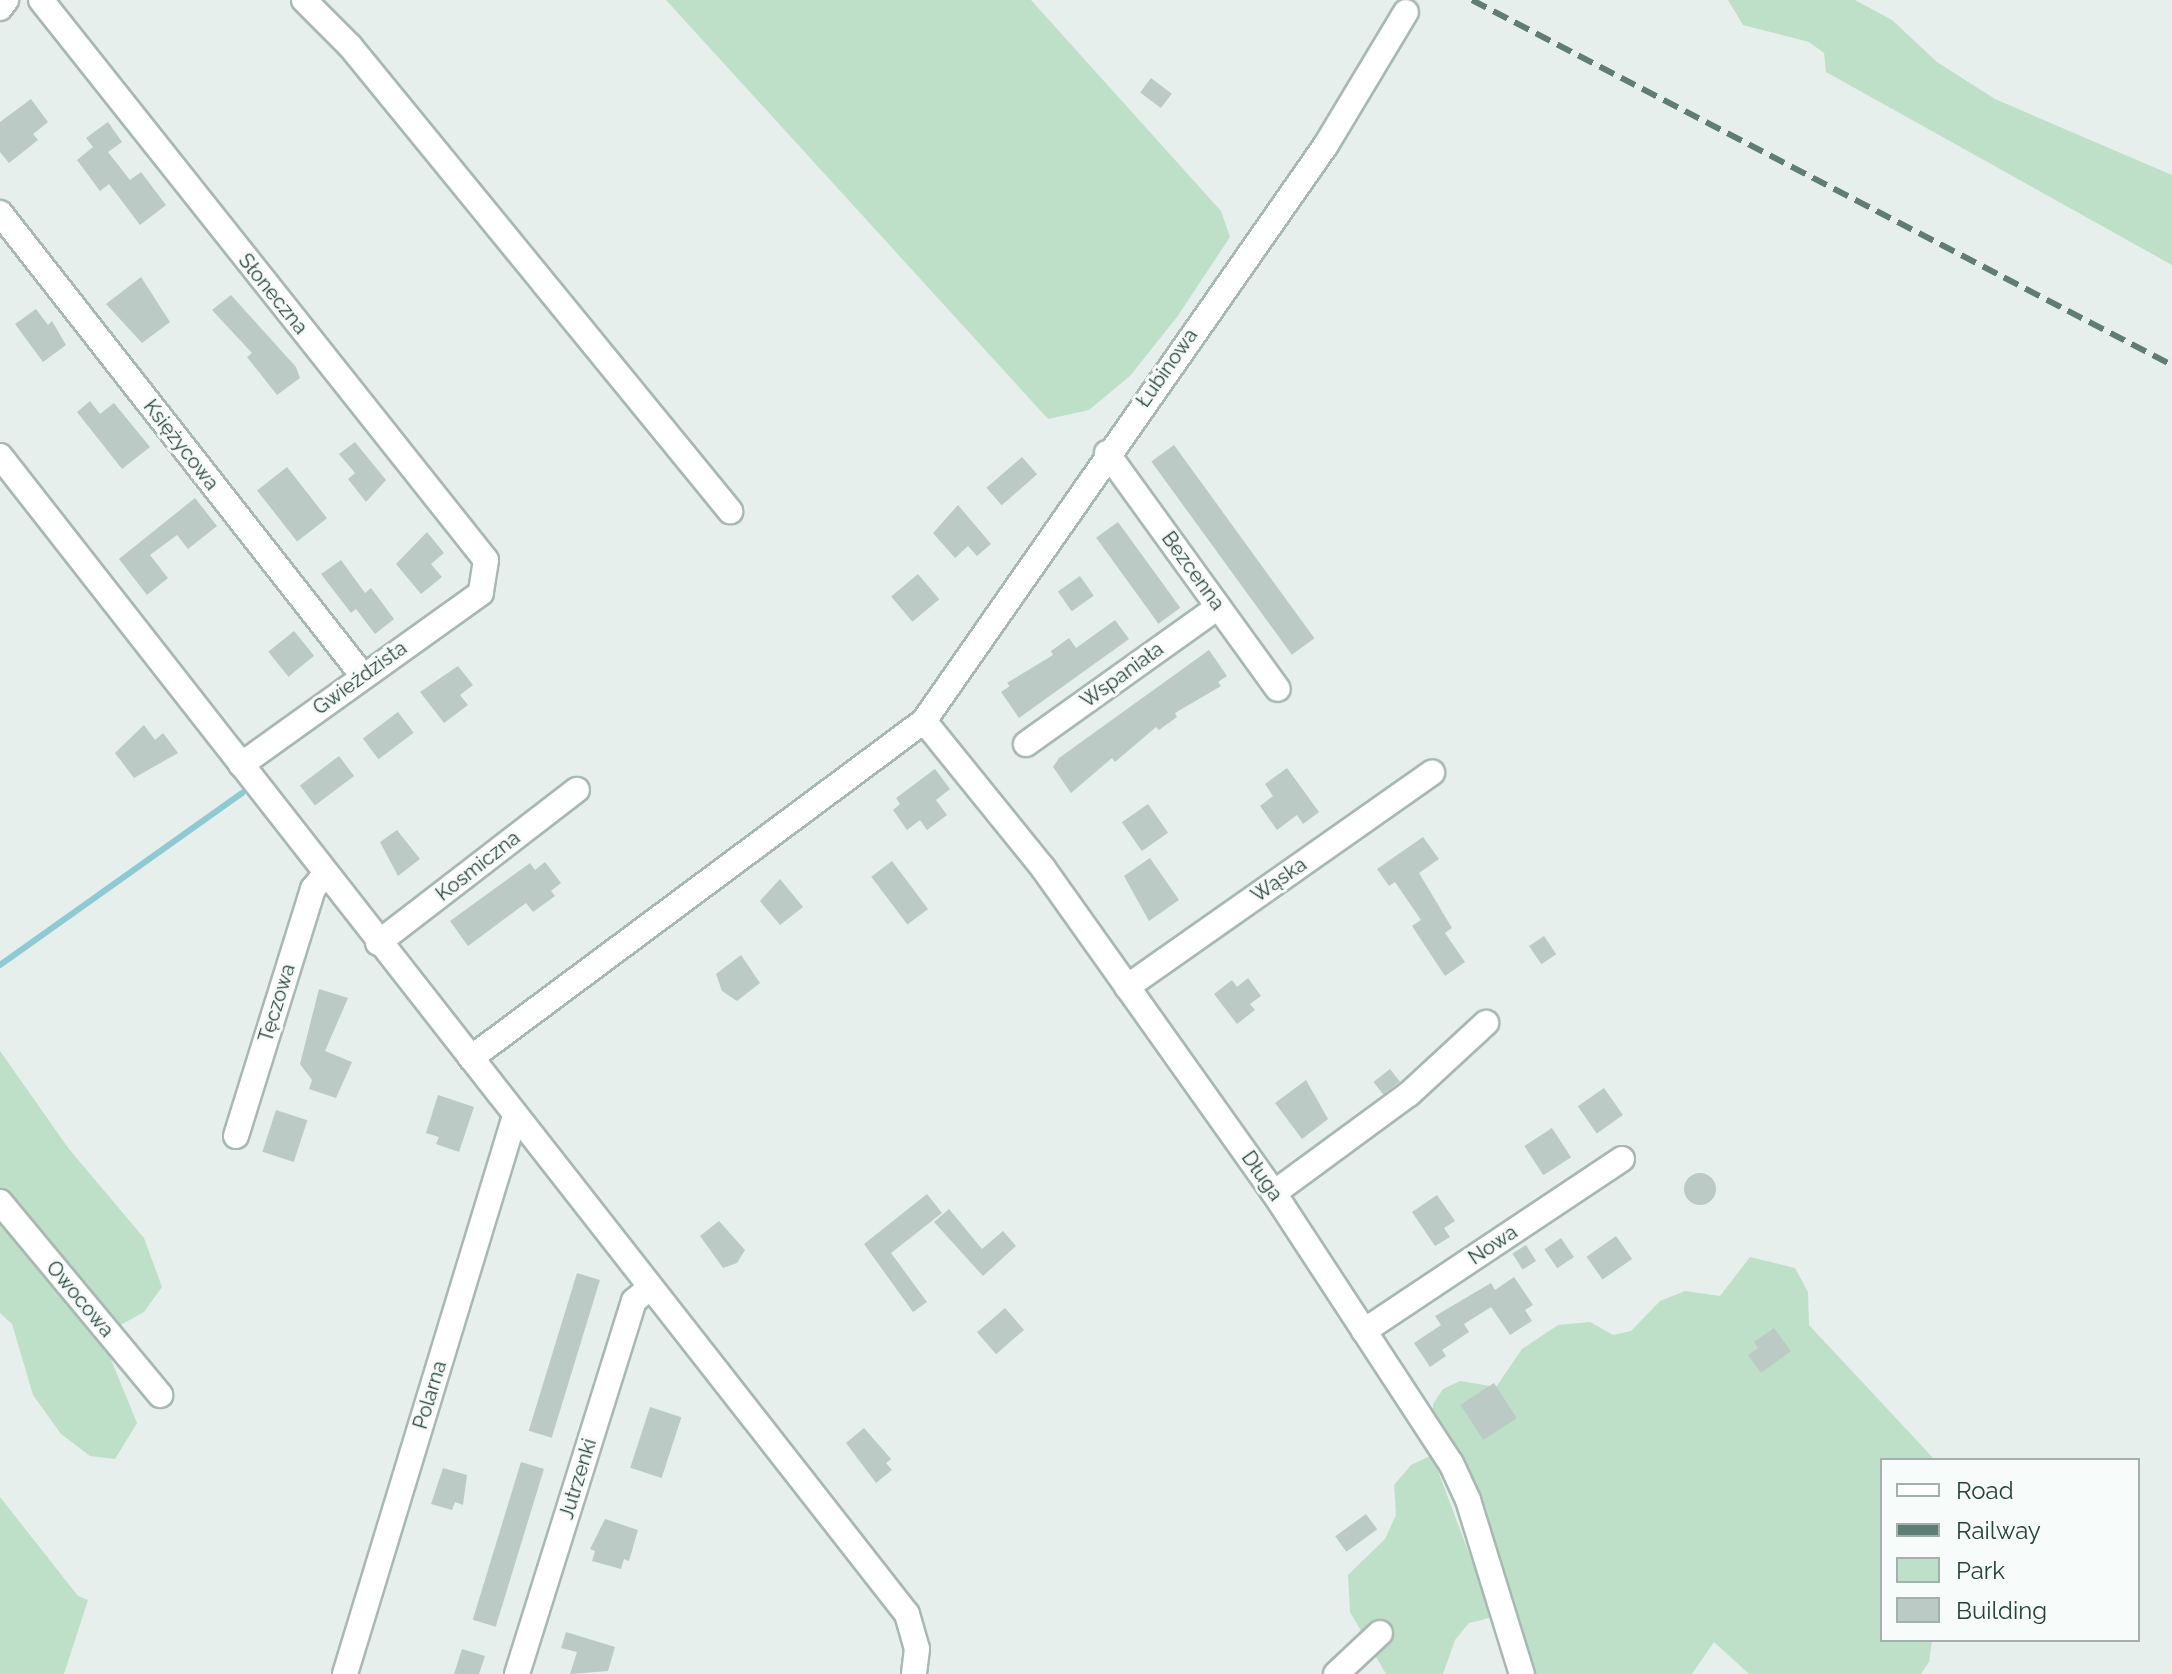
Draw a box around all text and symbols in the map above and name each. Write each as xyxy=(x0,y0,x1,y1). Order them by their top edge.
street label: Słoneczna xyxy=(233,249,313,339)
street label: Łubinowa xyxy=(1131,324,1203,412)
street label: Księżycowa xyxy=(138,395,224,495)
street label: Bezcenna xyxy=(1156,527,1230,615)
street label: Gwieździsta xyxy=(308,636,412,720)
street label: Wspaniała xyxy=(1076,637,1168,713)
street label: Kosmiczna xyxy=(431,826,525,906)
street label: Wąska xyxy=(1247,852,1311,908)
street label: Tęczowa xyxy=(254,961,300,1045)
street label: Długa xyxy=(1236,1146,1288,1206)
street label: Nowa xyxy=(1464,1220,1522,1270)
street label: Owocowa xyxy=(41,1256,119,1342)
street label: Polarna xyxy=(408,1358,452,1432)
street label: Jutrzenki xyxy=(554,1436,602,1522)
legend xyxy=(1880,1458,2140,1642)
text: Road xyxy=(1956,1476,2014,1505)
text: Railway xyxy=(1956,1516,2041,1545)
text: Park xyxy=(1956,1556,2005,1585)
text: Building xyxy=(1956,1596,2047,1625)

